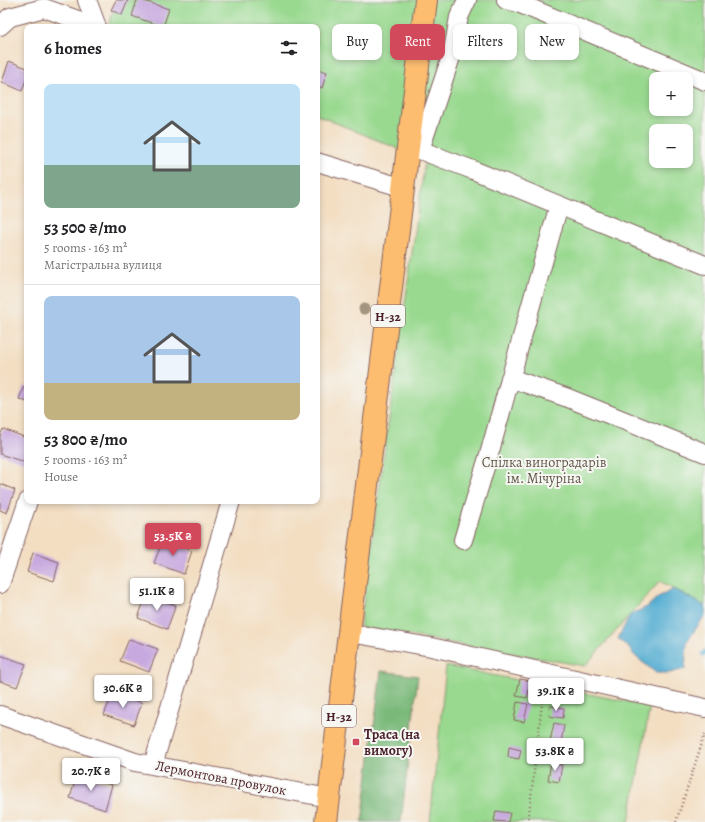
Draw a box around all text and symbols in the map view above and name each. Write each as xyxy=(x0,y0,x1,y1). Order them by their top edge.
chip: Buy xyxy=(332,24,382,60)
chip: Rent xyxy=(390,24,445,60)
chip: Filters xyxy=(453,24,517,60)
chip: New xyxy=(525,24,579,60)
text: 6 homes xyxy=(44,37,102,60)
icon: filters xyxy=(278,37,300,59)
map controls xyxy=(649,72,693,168)
button: + xyxy=(649,72,693,116)
icon: home xyxy=(136,110,208,182)
button: − xyxy=(649,124,693,168)
text: 53 500 ₴/mo xyxy=(44,216,127,239)
text: 5 rooms · 163 m² xyxy=(44,239,127,256)
text: Магістральна вулиця xyxy=(44,256,162,273)
road number: Н-32 xyxy=(371,305,405,327)
icon: home xyxy=(136,322,208,394)
text: 53 800 ₴/mo xyxy=(44,428,128,451)
text: 5 rooms · 163 m² xyxy=(44,451,127,468)
park label: Спілка виноградарів ім. Мічуріна xyxy=(482,453,607,488)
text: House xyxy=(44,468,78,485)
pin: 53.5K ₴ xyxy=(136,523,210,557)
text: 53.5K ₴ xyxy=(154,527,192,544)
pin: 51.1K ₴ xyxy=(120,578,194,612)
text: 51.1K ₴ xyxy=(139,582,175,599)
pin: 30.6K ₴ xyxy=(86,675,160,709)
pin: 39.1K ₴ xyxy=(519,678,593,712)
text: 30.6K ₴ xyxy=(103,679,143,696)
text: 39.1K ₴ xyxy=(537,682,575,699)
road number: Н-32 xyxy=(322,705,356,727)
place label: Траса (на вимогу) xyxy=(364,725,420,760)
marker: Траса (на вимогу) xyxy=(351,737,361,747)
pin: 53.8K ₴ xyxy=(518,738,592,772)
text: 53.8K ₴ xyxy=(536,742,574,759)
street label: Лермонтова провулок xyxy=(154,756,288,800)
pin: 20.7K ₴ xyxy=(54,758,128,792)
text: 20.7K ₴ xyxy=(71,762,111,779)

